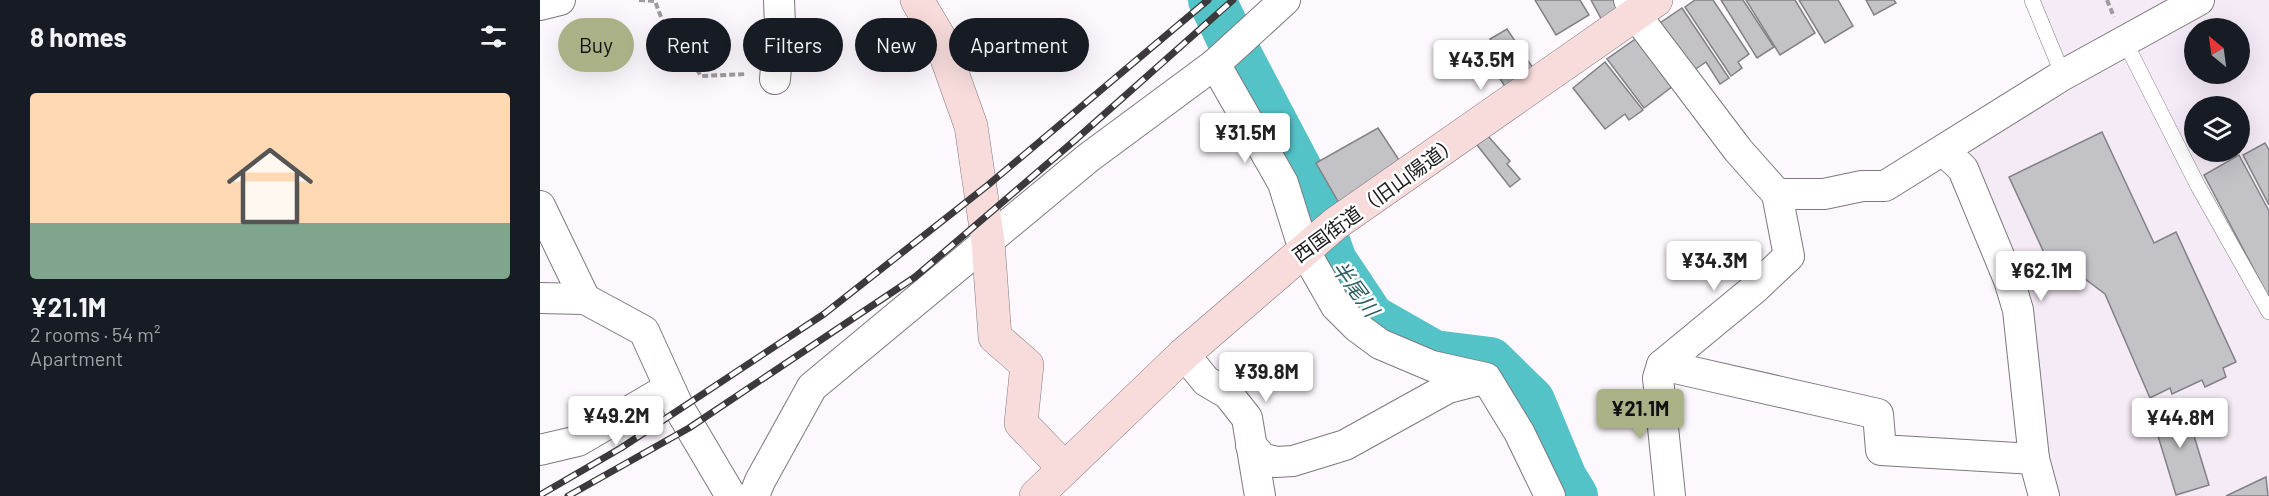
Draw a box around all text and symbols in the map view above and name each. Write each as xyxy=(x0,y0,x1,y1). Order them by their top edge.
chip: Buy xyxy=(558,18,634,72)
chip: Rent xyxy=(646,18,731,72)
chip: Filters xyxy=(743,18,843,72)
chip: New xyxy=(855,18,937,72)
chip: Apartment xyxy=(949,18,1089,72)
north arrow xyxy=(2184,18,2250,84)
map controls xyxy=(2184,18,2250,162)
icon: filters xyxy=(477,20,510,53)
text: 8 homes xyxy=(30,21,127,52)
pin: ¥43.5M xyxy=(1432,40,1530,91)
text: ¥43.5M xyxy=(1447,47,1515,71)
button: layers xyxy=(2184,96,2250,162)
pin: ¥31.5M xyxy=(1196,113,1294,164)
text: ¥31.5M xyxy=(1214,120,1276,144)
street label: 西国街道（旧山陽道） xyxy=(1287,130,1463,267)
icon: home xyxy=(216,132,324,240)
pin: ¥34.3M xyxy=(1665,241,1763,292)
text: ¥34.3M xyxy=(1680,248,1748,272)
pin: ¥62.1M xyxy=(1992,251,2090,302)
water label: 半尾川 xyxy=(1328,255,1386,323)
text: ¥62.1M xyxy=(2010,258,2072,282)
text: ¥21.1M xyxy=(30,291,106,322)
text: 2 rooms · 54 m² xyxy=(30,322,160,346)
text: Apartment xyxy=(30,346,123,370)
pin: ¥39.8M xyxy=(1217,352,1315,403)
text: ¥39.8M xyxy=(1233,359,1299,383)
pin: ¥21.1M xyxy=(1591,389,1689,440)
pin: ¥49.2M xyxy=(567,396,665,447)
text: ¥21.1M xyxy=(1611,396,1669,420)
pin: ¥44.8M xyxy=(2131,398,2229,449)
text: ¥49.2M xyxy=(582,403,650,427)
text: ¥44.8M xyxy=(2146,405,2214,429)

